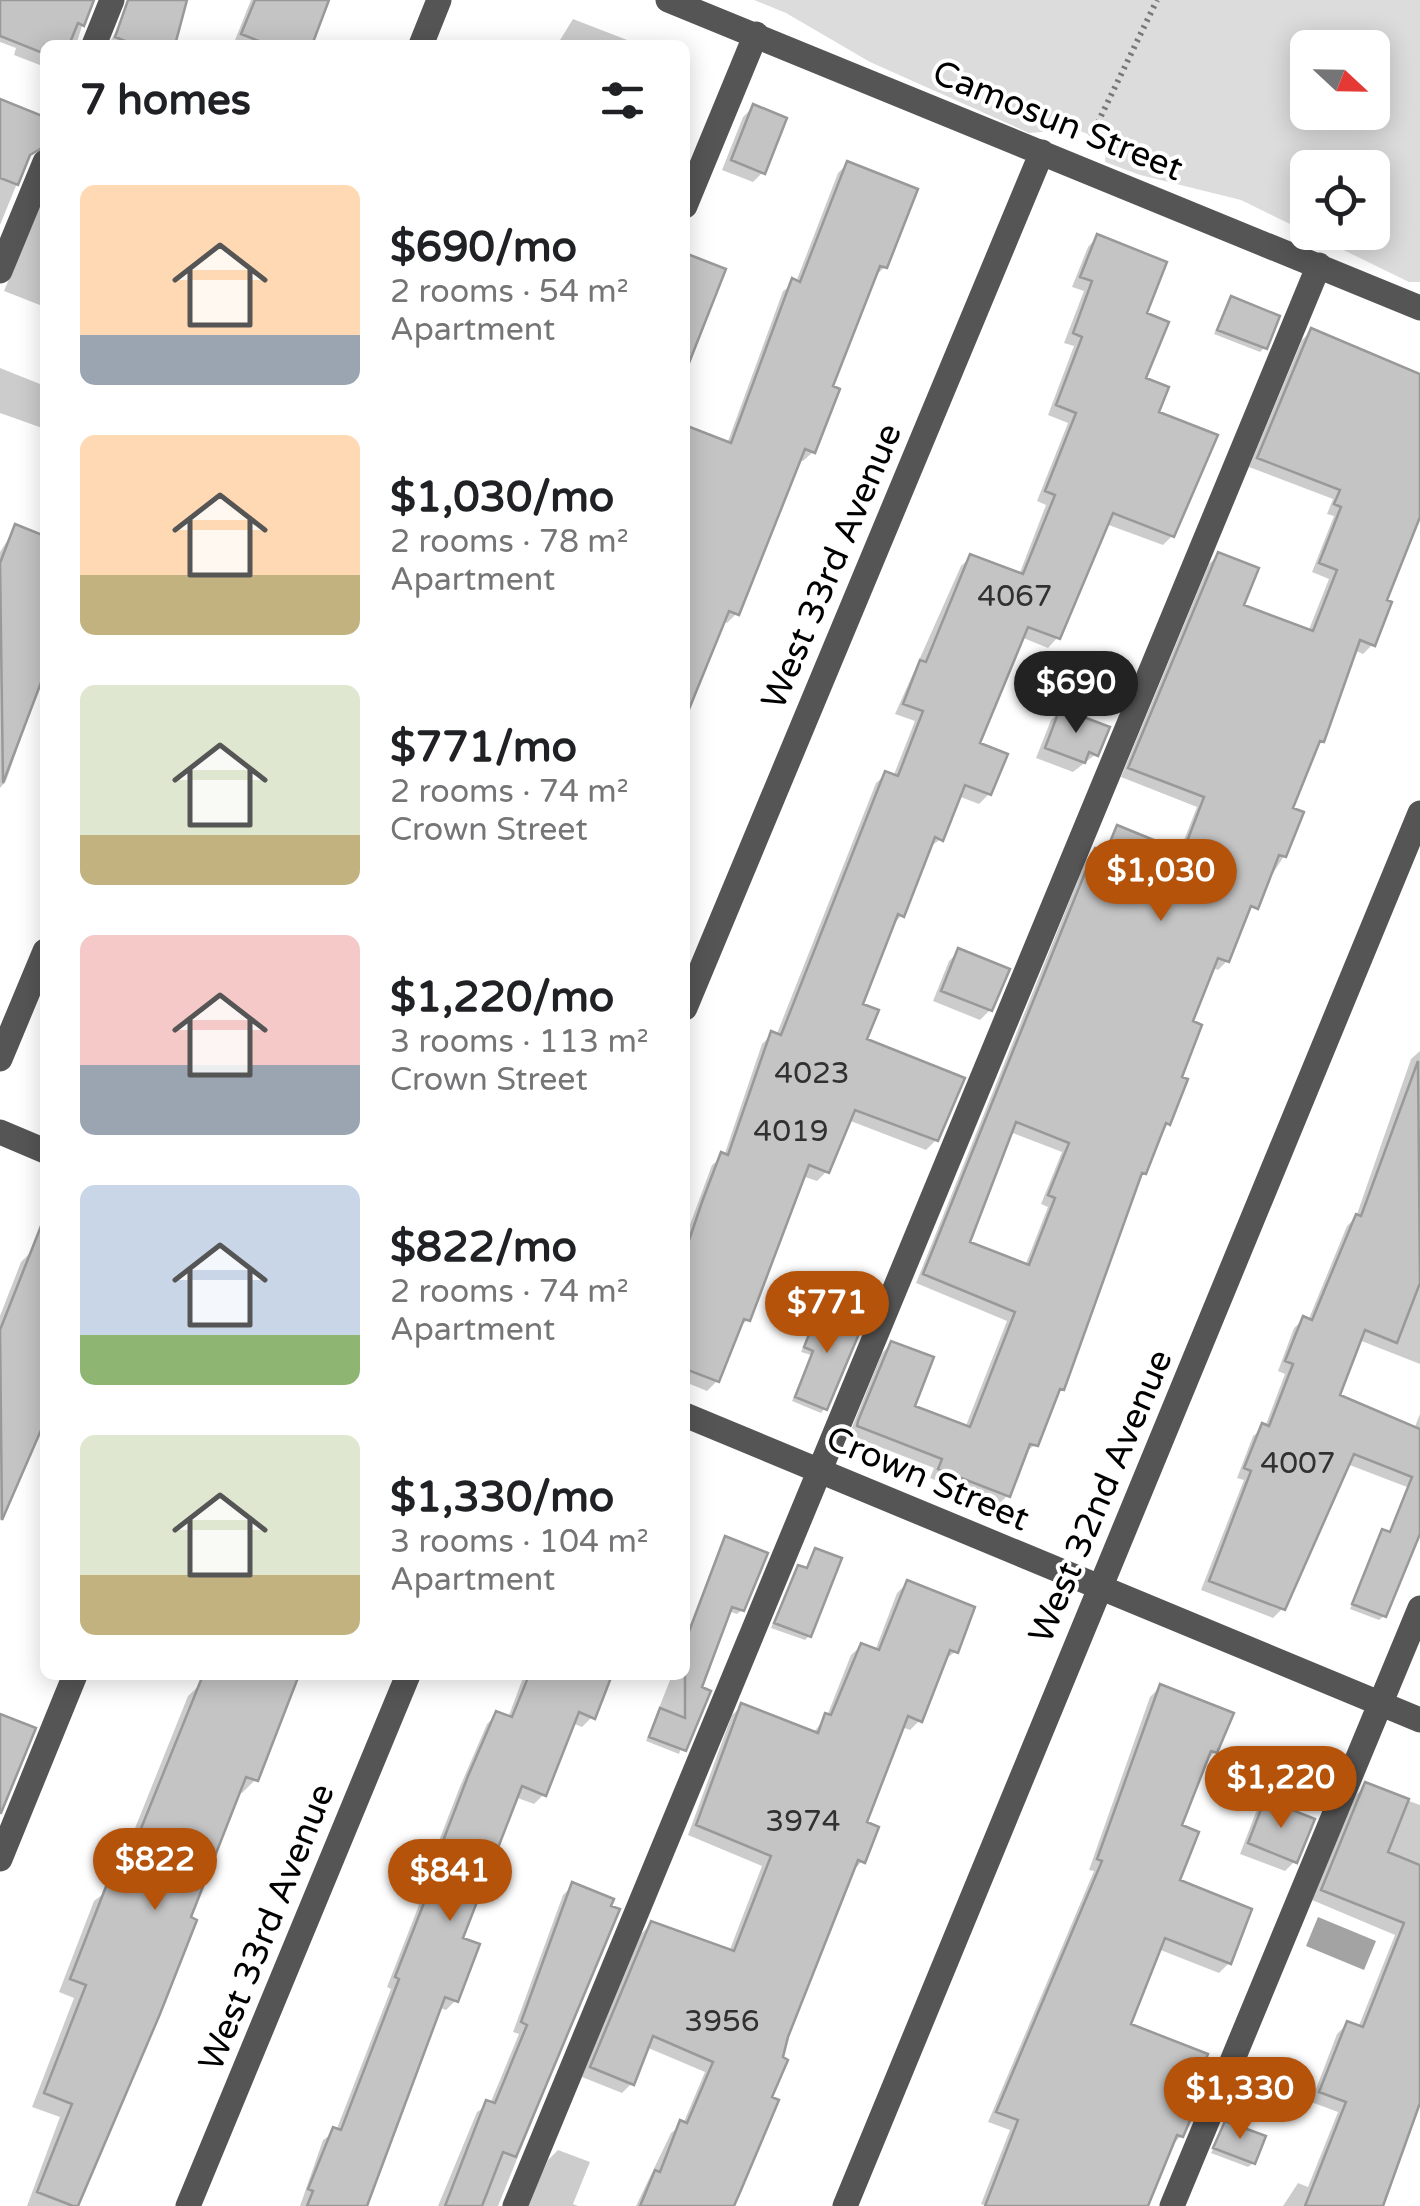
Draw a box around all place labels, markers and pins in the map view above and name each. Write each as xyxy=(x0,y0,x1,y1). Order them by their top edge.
pin: $690 xyxy=(1017,651,1135,736)
pin: $1,030 xyxy=(1080,839,1242,924)
pin: $771 xyxy=(768,1271,886,1356)
pin: $1,220 xyxy=(1200,1746,1362,1831)
pin: $822 xyxy=(96,1828,214,1913)
pin: $841 xyxy=(391,1839,509,1924)
pin: $1,330 xyxy=(1159,2057,1321,2142)

